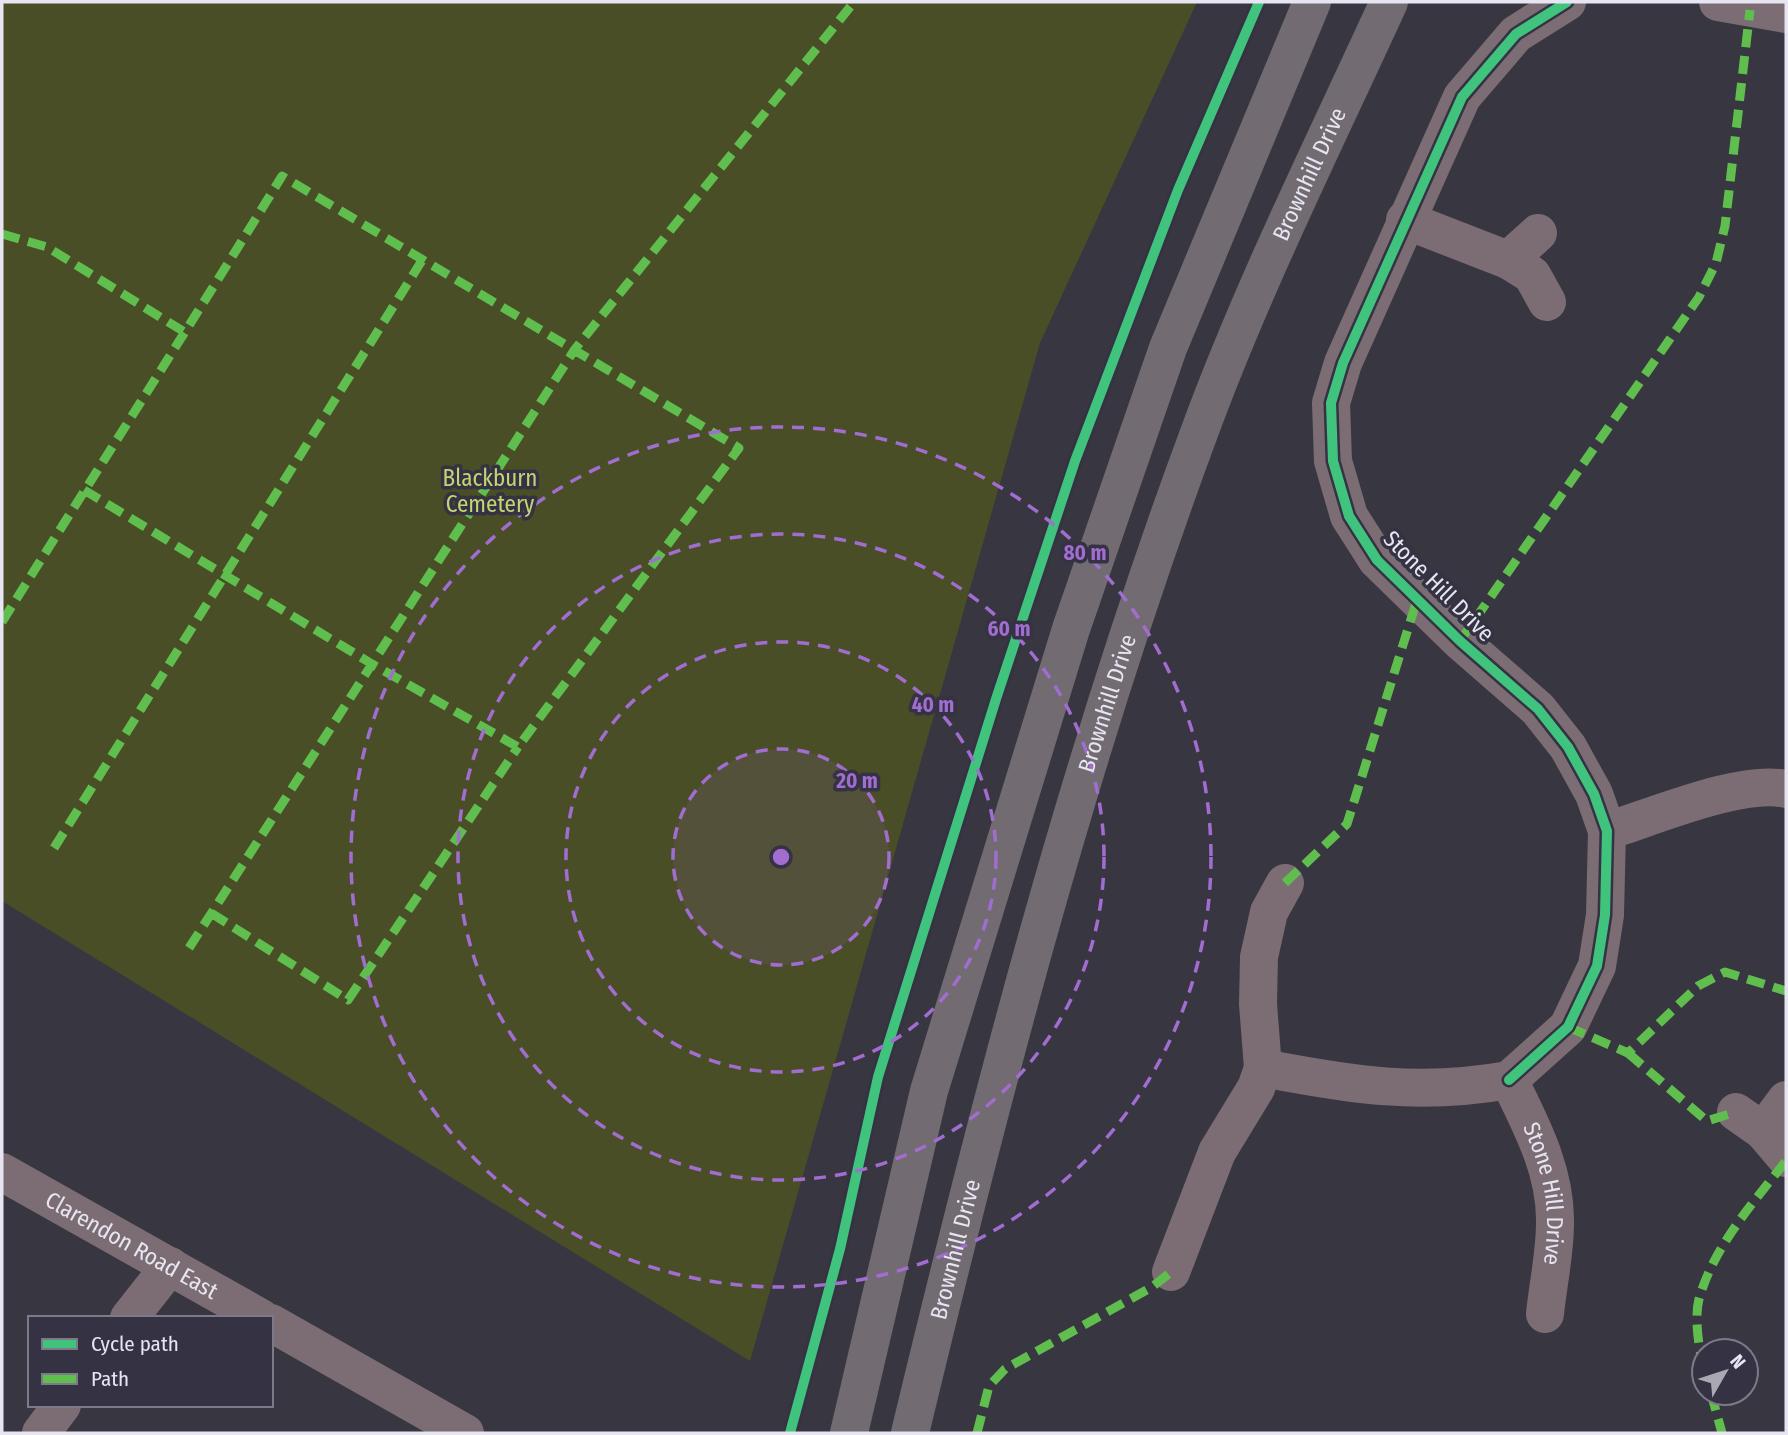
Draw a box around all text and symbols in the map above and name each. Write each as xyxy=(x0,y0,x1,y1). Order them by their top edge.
street label: Brownhill Drive xyxy=(1266,103,1352,245)
park label: Blackburn Cemetery xyxy=(443,464,537,518)
street label: Stone Hill Drive xyxy=(1378,525,1500,647)
text: 80 m xyxy=(1064,540,1106,566)
text: 60 m xyxy=(988,616,1030,642)
street label: Brownhill Drive xyxy=(1072,631,1142,776)
text: 40 m xyxy=(912,692,954,718)
text: 20 m xyxy=(835,768,878,794)
centre of rings xyxy=(769,845,793,869)
street label: Stone Hill Drive xyxy=(1517,1118,1569,1267)
street label: Brownhill Drive xyxy=(924,1176,986,1322)
street label: Clarendon Road East xyxy=(41,1185,223,1305)
legend xyxy=(28,1316,273,1407)
text: Cycle path xyxy=(91,1331,179,1357)
north arrow xyxy=(1690,1337,1760,1407)
text: N xyxy=(1725,1350,1750,1373)
text: Path xyxy=(91,1366,129,1392)

